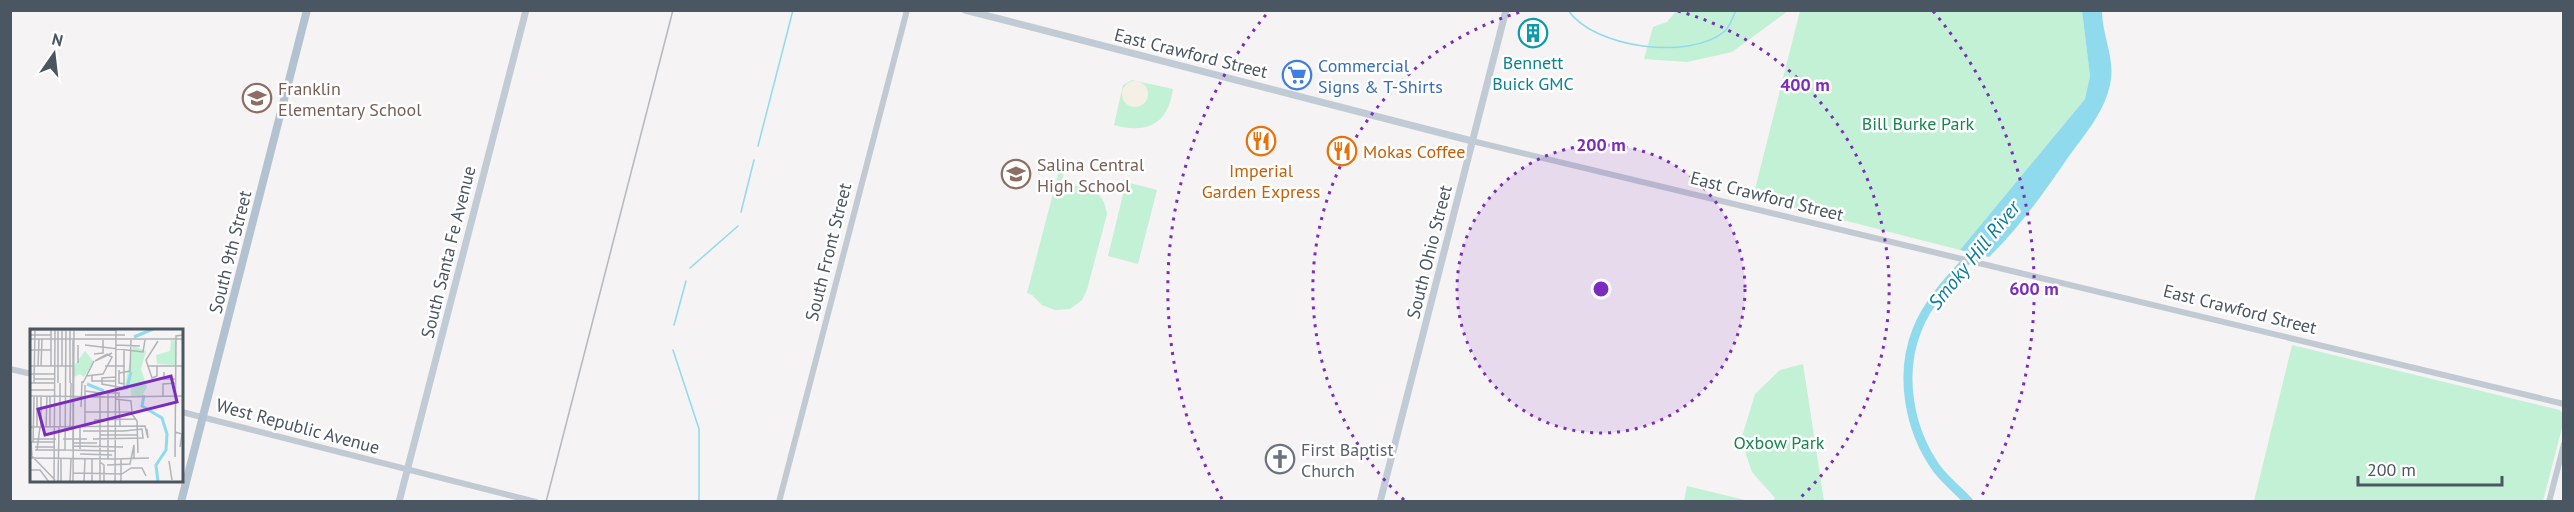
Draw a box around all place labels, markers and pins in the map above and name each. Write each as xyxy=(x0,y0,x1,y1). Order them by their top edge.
building icon: Bennett Buick GMC xyxy=(1517,17,1549,49)
place label: Bennett Buick GMC xyxy=(1492,51,1574,95)
place label: Commercial Signs & T-Shirts xyxy=(1318,54,1443,98)
supermarket icon: Commercial Signs & T-Shirts xyxy=(1281,59,1313,91)
place label: Franklin Elementary School xyxy=(278,77,422,121)
school or university icon: Franklin Elementary School xyxy=(241,82,273,114)
restaurant icon: Imperial Garden Express xyxy=(1245,125,1277,157)
restaurant icon: Mokas Coffee xyxy=(1326,135,1358,167)
place label: Mokas Coffee xyxy=(1363,140,1465,163)
place label: Salina Central High School xyxy=(1037,153,1145,197)
school or university icon: Salina Central High School xyxy=(1000,158,1032,190)
place label: Imperial Garden Express xyxy=(1202,159,1320,203)
centre of rings xyxy=(1591,279,1611,299)
place label: First Baptist Church xyxy=(1301,438,1394,482)
church icon: First Baptist Church xyxy=(1264,443,1296,475)

